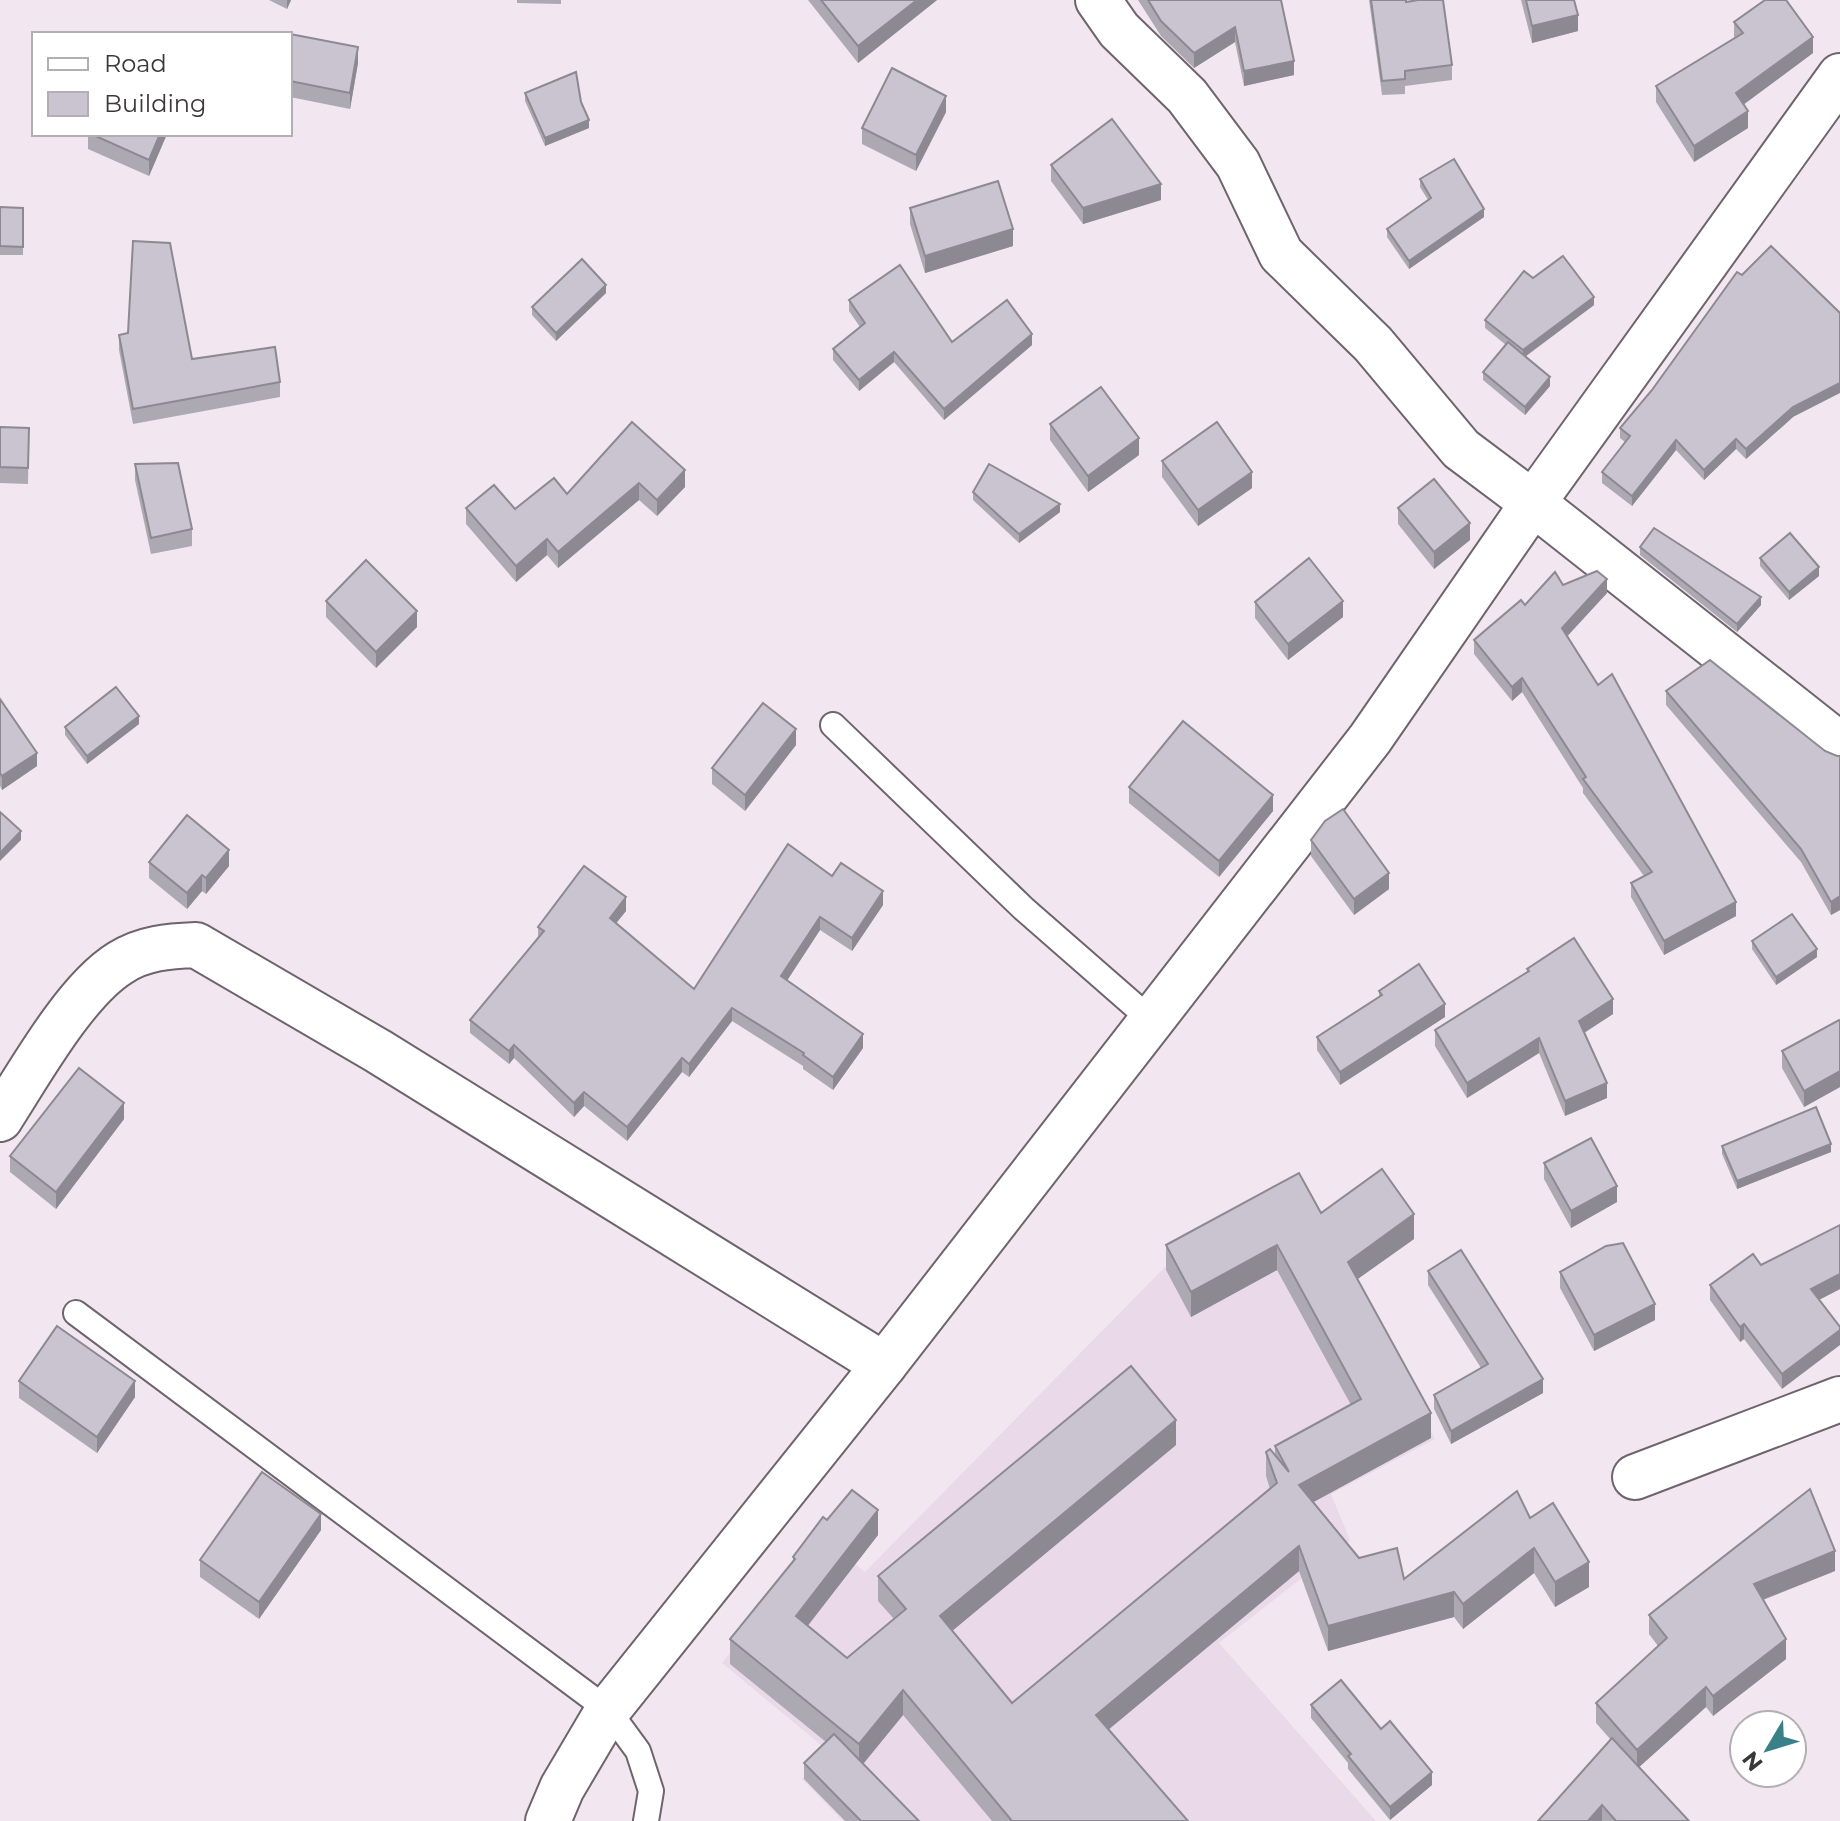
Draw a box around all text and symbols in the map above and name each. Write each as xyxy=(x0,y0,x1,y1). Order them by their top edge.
legend xyxy=(32,32,292,136)
text: Road xyxy=(104,49,167,78)
text: Building xyxy=(104,89,207,118)
north arrow xyxy=(1728,1709,1808,1789)
text: N xyxy=(1737,1746,1769,1776)

